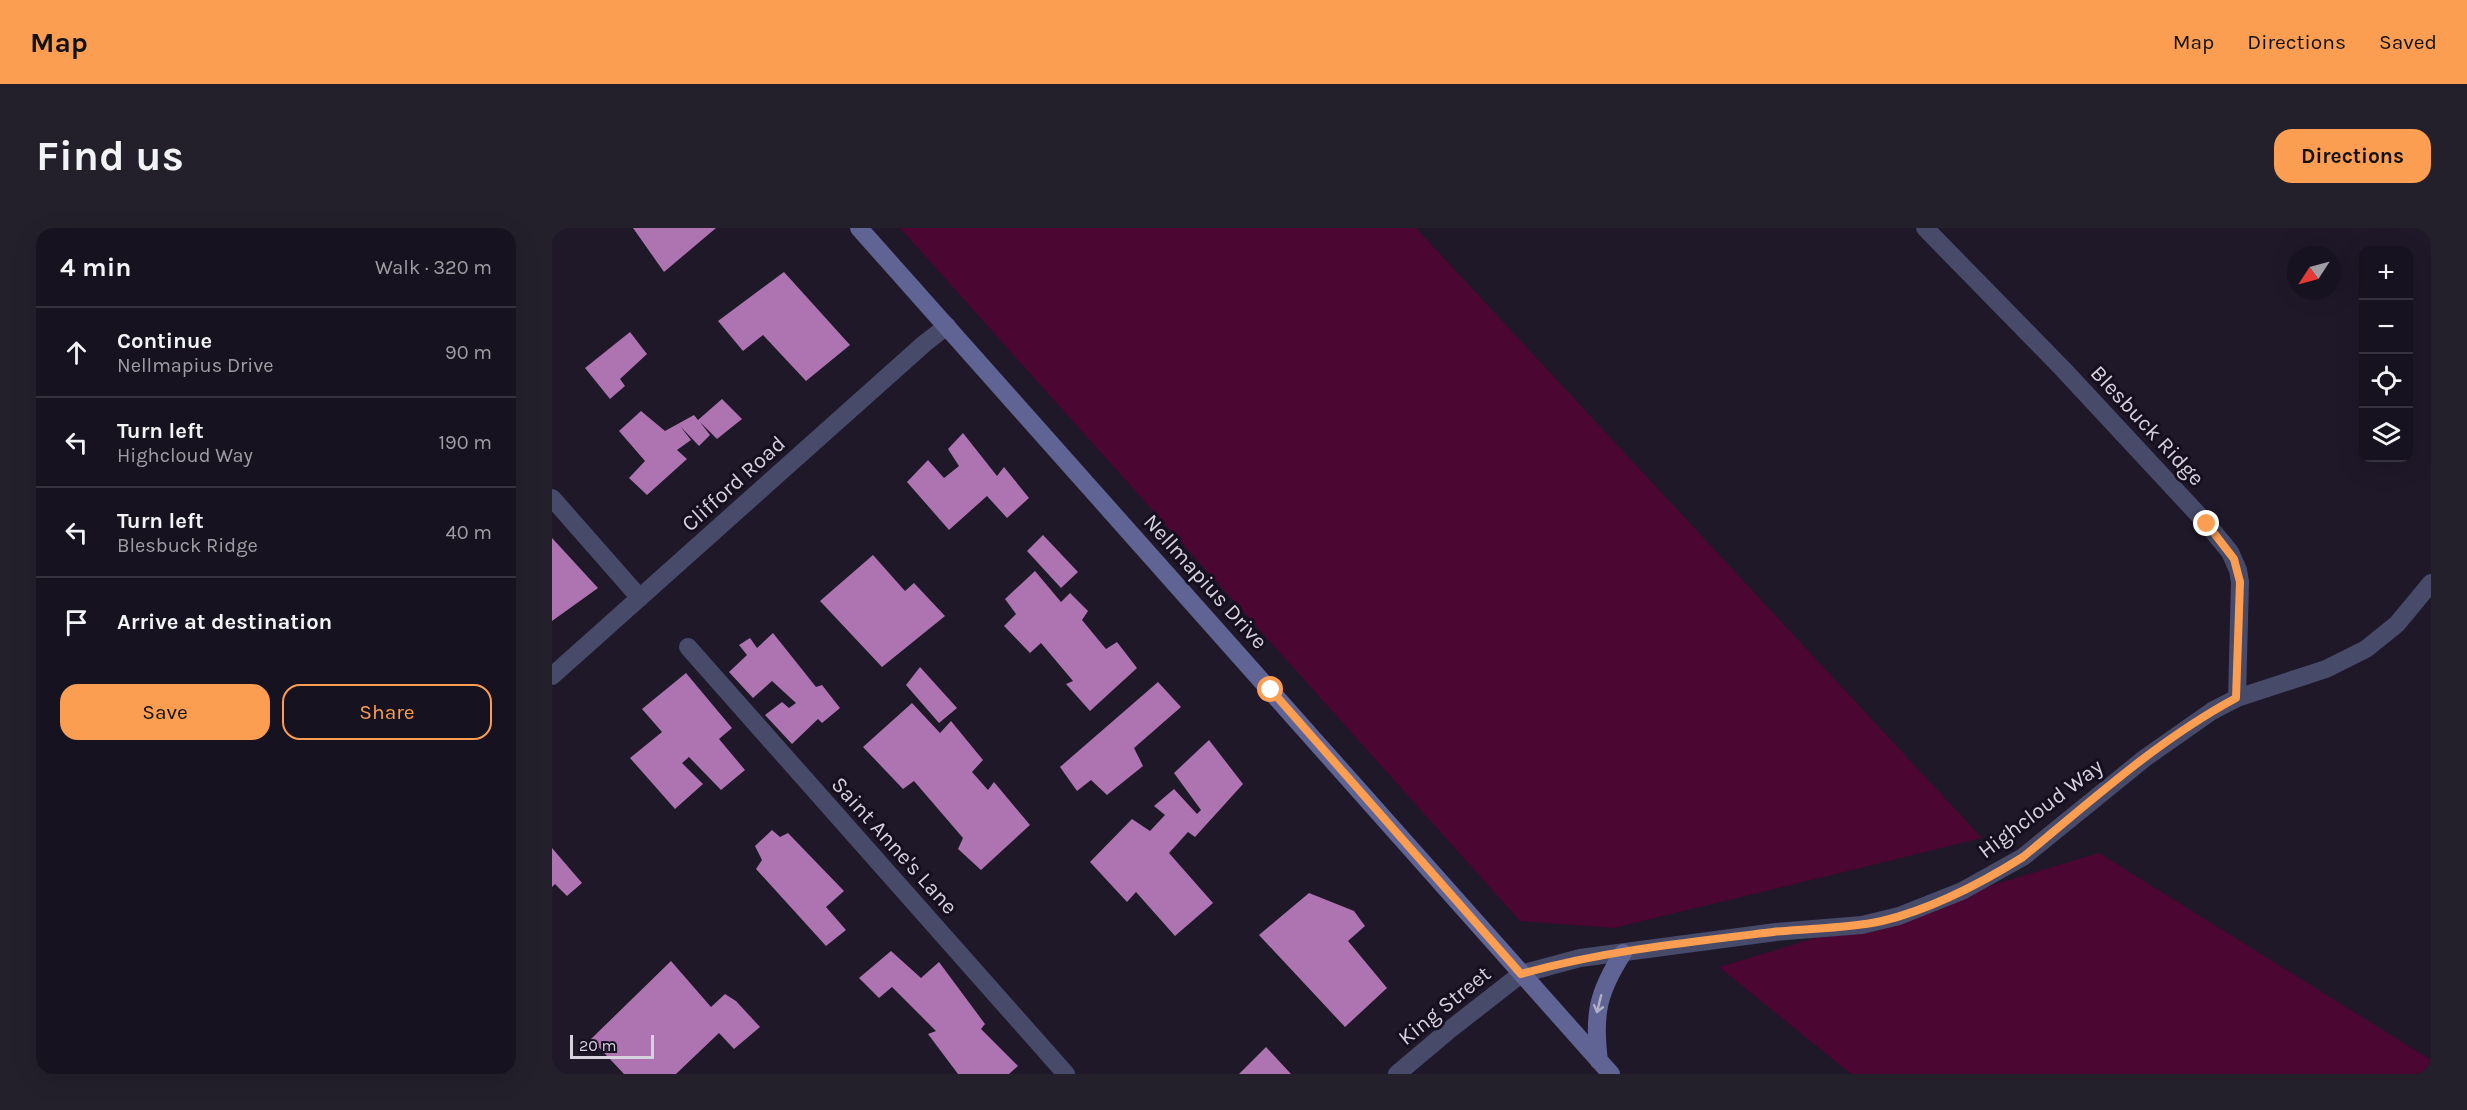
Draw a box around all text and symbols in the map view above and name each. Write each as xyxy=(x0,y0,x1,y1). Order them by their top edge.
text: Map xyxy=(30,26,88,59)
text: Map xyxy=(2173,30,2214,54)
text: Directions xyxy=(2247,30,2346,54)
text: Saved xyxy=(2379,30,2437,54)
button: Directions xyxy=(2274,129,2431,183)
text: Find us xyxy=(36,131,184,181)
north arrow xyxy=(2287,246,2341,300)
map controls xyxy=(2359,246,2413,462)
button: + xyxy=(2359,246,2413,300)
text: 4 min xyxy=(60,252,131,283)
text: Walk · 320 m xyxy=(375,256,492,279)
button: − xyxy=(2359,300,2413,354)
text: Continue xyxy=(117,328,212,354)
icon: ahead xyxy=(60,336,93,369)
text: 90 m xyxy=(445,341,492,364)
text: Nellmapius Drive xyxy=(117,354,274,377)
button: locate xyxy=(2359,354,2413,408)
street label: Blesbuck Ridge xyxy=(2085,360,2210,491)
button: layers xyxy=(2359,408,2413,462)
text: Turn left xyxy=(117,418,204,444)
icon: left xyxy=(60,426,93,459)
text: 190 m xyxy=(438,431,492,454)
street label: Clifford Road xyxy=(677,431,791,537)
text: Highcloud Way xyxy=(117,444,253,467)
text: Turn left xyxy=(117,508,204,534)
street label: Nellmapius Drive xyxy=(1138,509,1273,654)
route end xyxy=(2193,510,2219,536)
icon: left xyxy=(60,516,93,549)
text: 40 m xyxy=(446,521,492,544)
text: Blesbuck Ridge xyxy=(117,534,258,557)
icon: arrive xyxy=(60,606,93,639)
text: Arrive at destination xyxy=(117,609,332,635)
route start xyxy=(1257,676,1283,702)
button: Save xyxy=(60,684,270,740)
button: Share xyxy=(282,684,492,740)
street label: Highcloud Way xyxy=(1973,753,2108,864)
street label: Saint Anne's Lane xyxy=(826,772,963,920)
street label: King Street xyxy=(1393,961,1496,1051)
one-way arrow xyxy=(1592,994,1604,1013)
scale bar xyxy=(570,1032,654,1060)
text: 20 m xyxy=(579,1036,617,1055)

